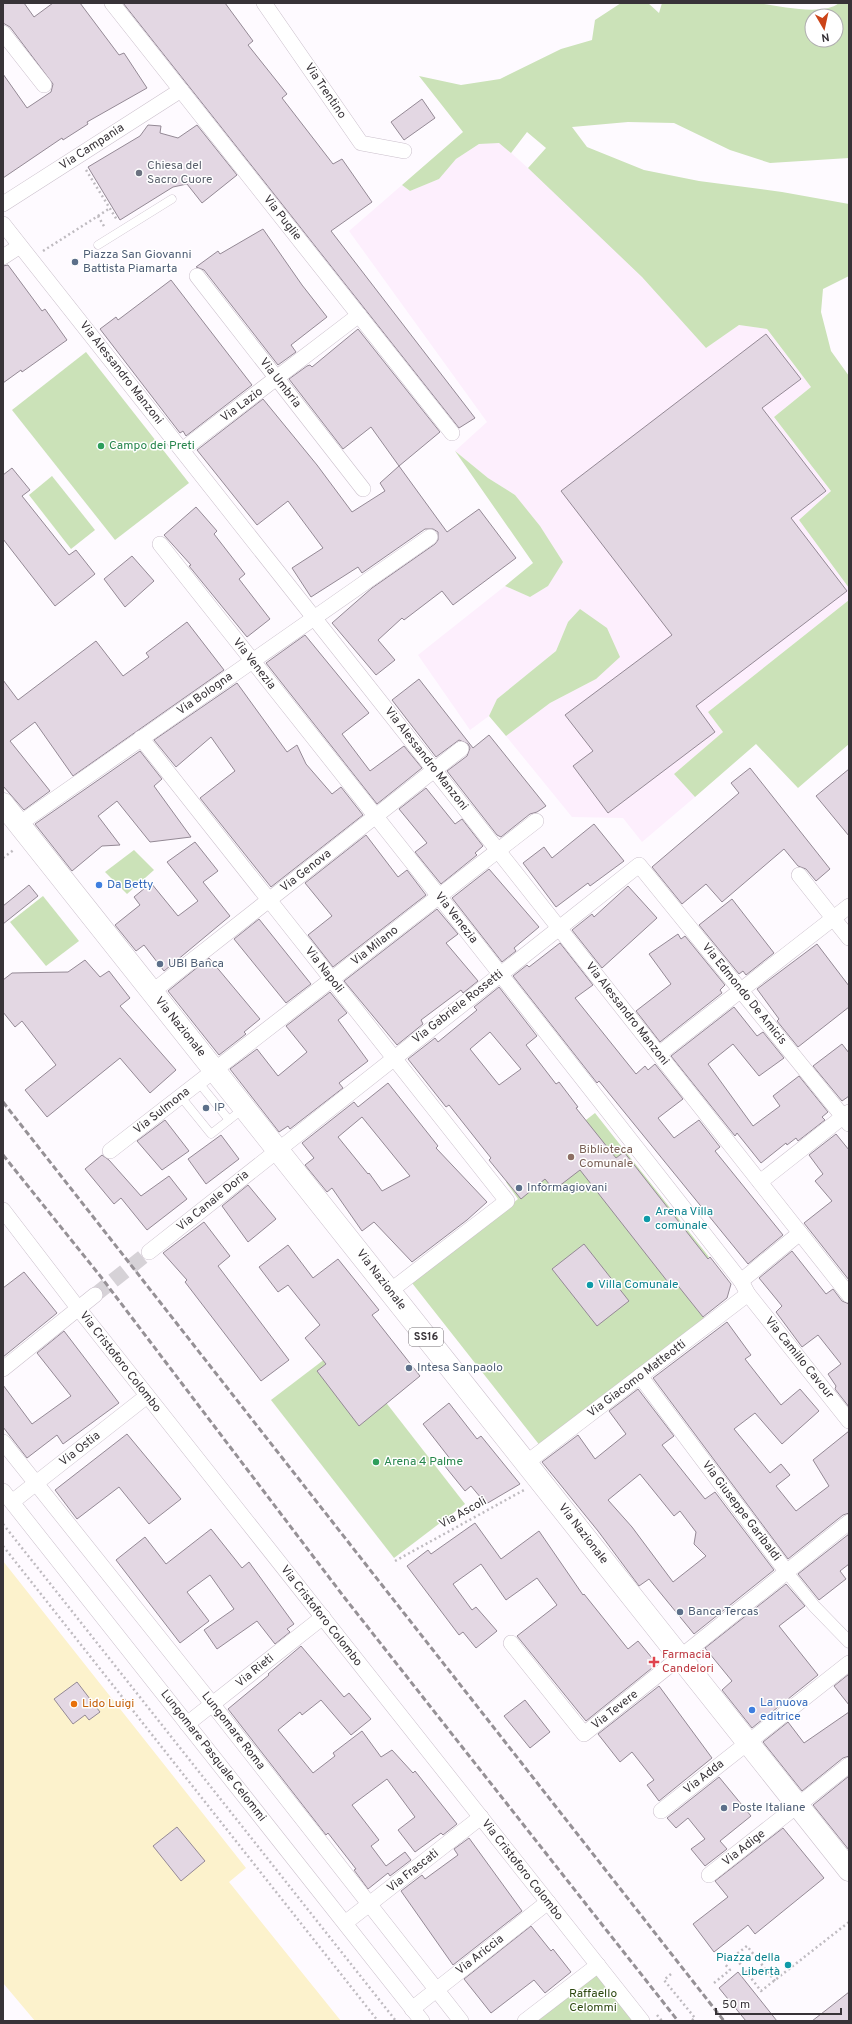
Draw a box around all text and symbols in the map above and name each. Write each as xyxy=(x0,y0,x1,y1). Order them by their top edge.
north arrow xyxy=(804,8,844,48)
text: N xyxy=(820,29,830,44)
street label: Via Trentino xyxy=(300,60,350,122)
street label: Via Campania xyxy=(57,120,127,174)
place label: Chiesa del Sacro Cuore xyxy=(147,158,213,188)
marker: Chiesa del Sacro Cuore xyxy=(134,168,144,178)
street label: Via Puglie xyxy=(259,192,305,244)
place label: Piazza San Giovanni Battista Piamarta xyxy=(83,247,191,277)
marker: Piazza San Giovanni Battista Piamarta xyxy=(70,257,80,267)
street label: Via Alessandro Manzoni xyxy=(76,318,166,428)
street label: Via Umbria xyxy=(256,355,304,411)
street label: Via Lazio xyxy=(218,384,267,426)
place label: Campo dei Preti xyxy=(109,438,195,454)
marker: Campo dei Preti xyxy=(96,441,106,451)
street label: Via Venezia xyxy=(229,635,279,693)
street label: Via Bologna xyxy=(174,669,236,719)
street label: Via Alessandro Manzoni xyxy=(381,704,471,814)
street label: Via Genova xyxy=(277,846,335,896)
place label: Da Betty xyxy=(107,877,153,893)
marker: Da Betty xyxy=(94,880,104,890)
street label: Via Venezia xyxy=(431,889,481,947)
street label: Via Milano xyxy=(348,922,402,970)
street label: Via Edmondo De Amicis xyxy=(698,940,790,1048)
street label: Via Napoli xyxy=(301,944,347,996)
place label: UBI Banca xyxy=(168,956,224,972)
marker: UBI Banca xyxy=(155,959,165,969)
street label: Via Alessandro Manzoni xyxy=(582,959,672,1069)
street label: Via Gabriele Rossetti xyxy=(409,966,507,1048)
street label: Via Nazionale xyxy=(151,994,209,1060)
street label: Via Sulmona xyxy=(131,1084,193,1138)
place label: IP xyxy=(214,1100,225,1116)
marker: IP xyxy=(201,1103,211,1113)
place label: Biblioteca Comunale xyxy=(579,1142,633,1172)
marker: Biblioteca Comunale xyxy=(566,1152,576,1162)
street label: Via Canale Doria xyxy=(174,1167,252,1235)
place label: Informagiovani xyxy=(527,1180,607,1196)
marker: Informagiovani xyxy=(514,1183,524,1193)
place label: Arena Villa comunale xyxy=(655,1204,713,1234)
marker: Arena Villa comunale xyxy=(642,1214,652,1224)
street label: Via Nazionale xyxy=(352,1246,410,1314)
place label: Villa Comunale xyxy=(598,1277,679,1293)
marker: Villa Comunale xyxy=(585,1280,595,1290)
street label: Via Cristoforo Colombo xyxy=(75,1308,165,1416)
street label: Via Camillo Cavour xyxy=(761,1313,837,1403)
road number: SS16 xyxy=(409,1328,443,1346)
street label: Via Giacomo Matteotti xyxy=(584,1337,690,1421)
place label: Intesa Sanpaolo xyxy=(417,1360,503,1376)
marker: Intesa Sanpaolo xyxy=(404,1363,414,1373)
street label: Via Ostia xyxy=(56,1428,104,1470)
place label: Arena 4 Palme xyxy=(384,1454,463,1470)
marker: Arena 4 Palme xyxy=(371,1457,381,1467)
street label: Via Giuseppe Garibaldi xyxy=(698,1458,784,1564)
street label: Via Ascoli xyxy=(436,1493,490,1533)
street label: Via Nazionale xyxy=(554,1500,612,1568)
street label: Via Cristoforo Colombo xyxy=(276,1562,366,1670)
place label: Banca Tercas xyxy=(688,1604,759,1620)
marker: Banca Tercas xyxy=(675,1607,685,1617)
place label: Farmacia Candelori xyxy=(662,1647,714,1677)
street label: Via Rieti xyxy=(233,1651,277,1691)
marker: Farmacia Candelori xyxy=(649,1657,659,1667)
street label: Lungomare Pasquale Celommi xyxy=(156,1687,270,1825)
street label: Via Tevere xyxy=(588,1687,642,1733)
street label: Lungomare Roma xyxy=(197,1689,269,1773)
place label: La nuova editrice xyxy=(760,1695,808,1725)
place label: Lido Luigi xyxy=(82,1696,134,1712)
marker: Lido Luigi xyxy=(69,1699,79,1709)
marker: La nuova editrice xyxy=(747,1705,757,1715)
street label: Via Adda xyxy=(680,1756,728,1798)
place label: Poste Italiane xyxy=(732,1800,806,1816)
marker: Poste Italiane xyxy=(719,1803,729,1813)
street label: Via Cristoforo Colombo xyxy=(477,1816,567,1924)
street label: Via Adige xyxy=(719,1826,769,1870)
street label: Via Frascati xyxy=(384,1846,442,1896)
street label: Via Ariccia xyxy=(453,1931,507,1979)
place label: Piazza della Libertà xyxy=(716,1950,780,1980)
marker: Piazza della Libertà xyxy=(783,1960,793,1970)
park label: Raffaello Celommi xyxy=(569,1986,617,2016)
scale bar xyxy=(716,1990,841,2016)
text: 50 m xyxy=(722,1997,750,2013)

